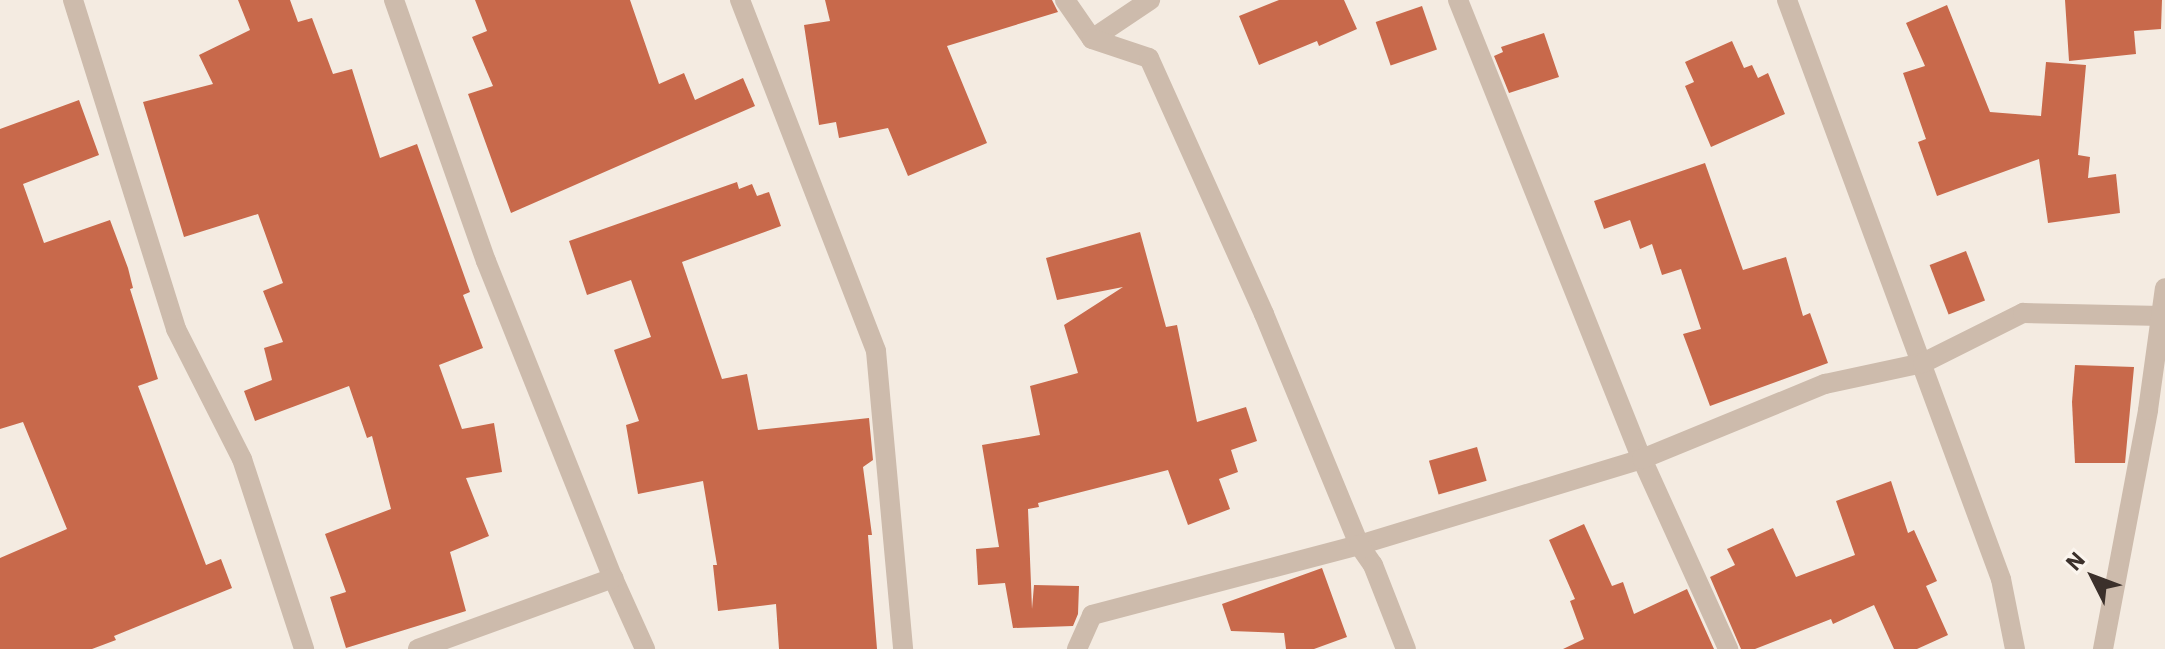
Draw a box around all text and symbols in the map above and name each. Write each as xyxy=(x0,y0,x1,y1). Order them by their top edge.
north arrow xyxy=(2053,537,2133,617)
text: N xyxy=(2059,545,2091,576)

